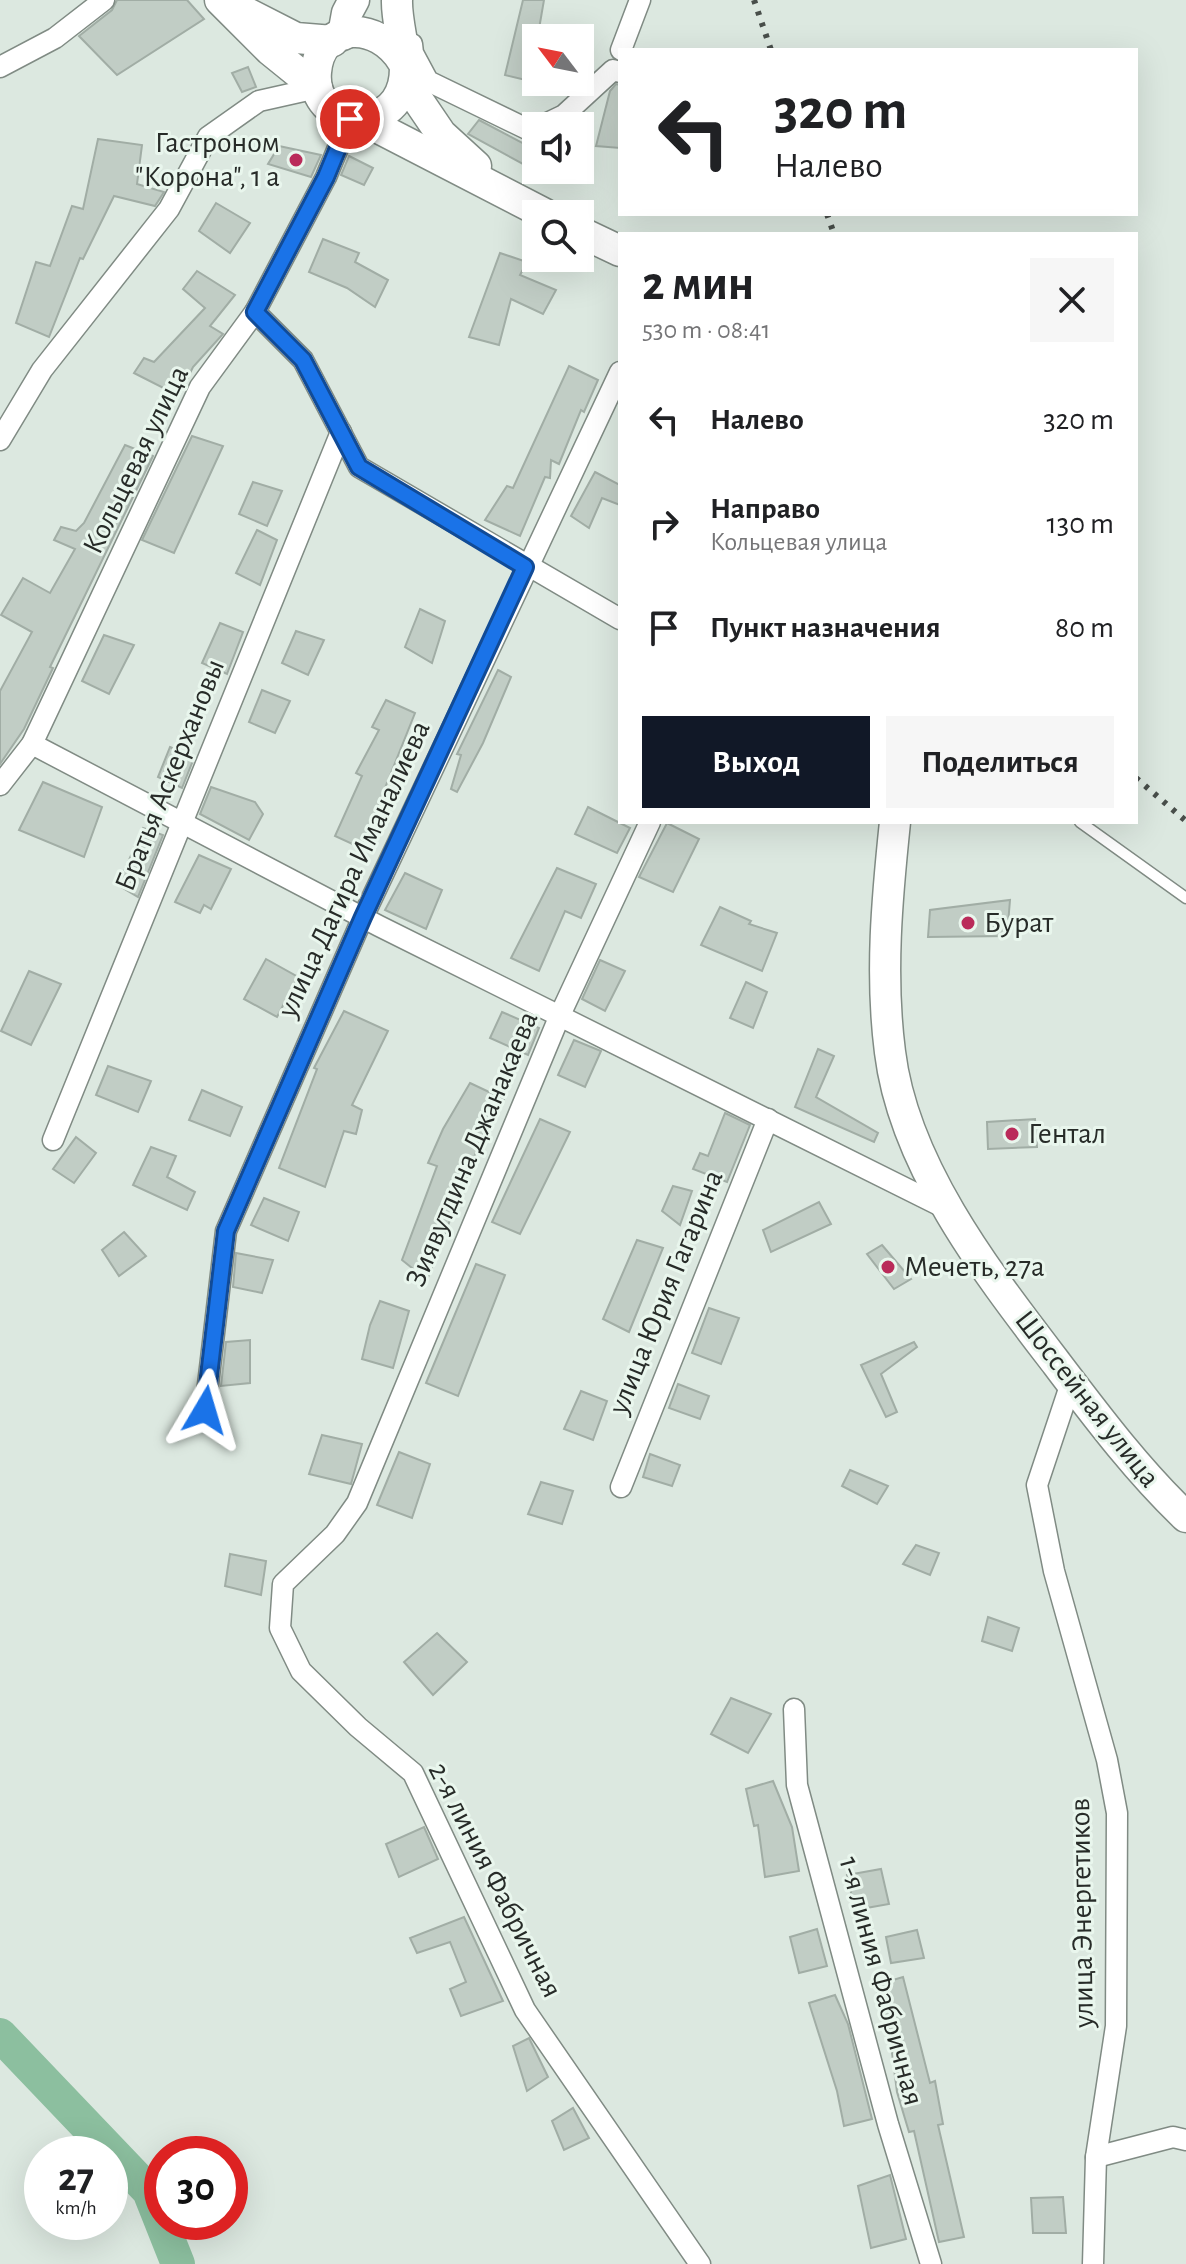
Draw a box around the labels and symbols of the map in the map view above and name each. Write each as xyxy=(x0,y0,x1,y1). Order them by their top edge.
north arrow xyxy=(522,24,594,96)
pin xyxy=(316,85,384,153)
place label: Гастроном "Корона", 1 а xyxy=(135,128,280,192)
marker: Гастроном "Корона", 1 а xyxy=(287,151,305,169)
street label: Кольцевая улица xyxy=(78,361,194,559)
street label: Братья Аскерхановы xyxy=(110,655,230,895)
street label: улица Дагира Иманалиева xyxy=(272,716,436,1023)
place label: Бурат xyxy=(984,908,1054,938)
marker: Бурат xyxy=(959,914,977,932)
street label: Зиявутдина Джанакаева xyxy=(400,1007,544,1291)
place label: Гентал xyxy=(1028,1119,1106,1149)
marker: Гентал xyxy=(1003,1125,1021,1143)
street label: улица Юрия Гагарина xyxy=(603,1166,729,1419)
place label: Мечеть, 27а xyxy=(904,1252,1045,1282)
marker: Мечеть, 27а xyxy=(879,1258,897,1276)
street label: Шоссейная улица xyxy=(1009,1305,1165,1493)
position arrow xyxy=(163,1368,247,1452)
street label: 2-я линия Фабричная xyxy=(423,1758,567,2002)
street label: улица Энергетиков xyxy=(1065,1798,1099,2029)
street label: 1-я линия Фабричная xyxy=(833,1853,929,2109)
speed limit sign: 30 xyxy=(144,2136,248,2240)

